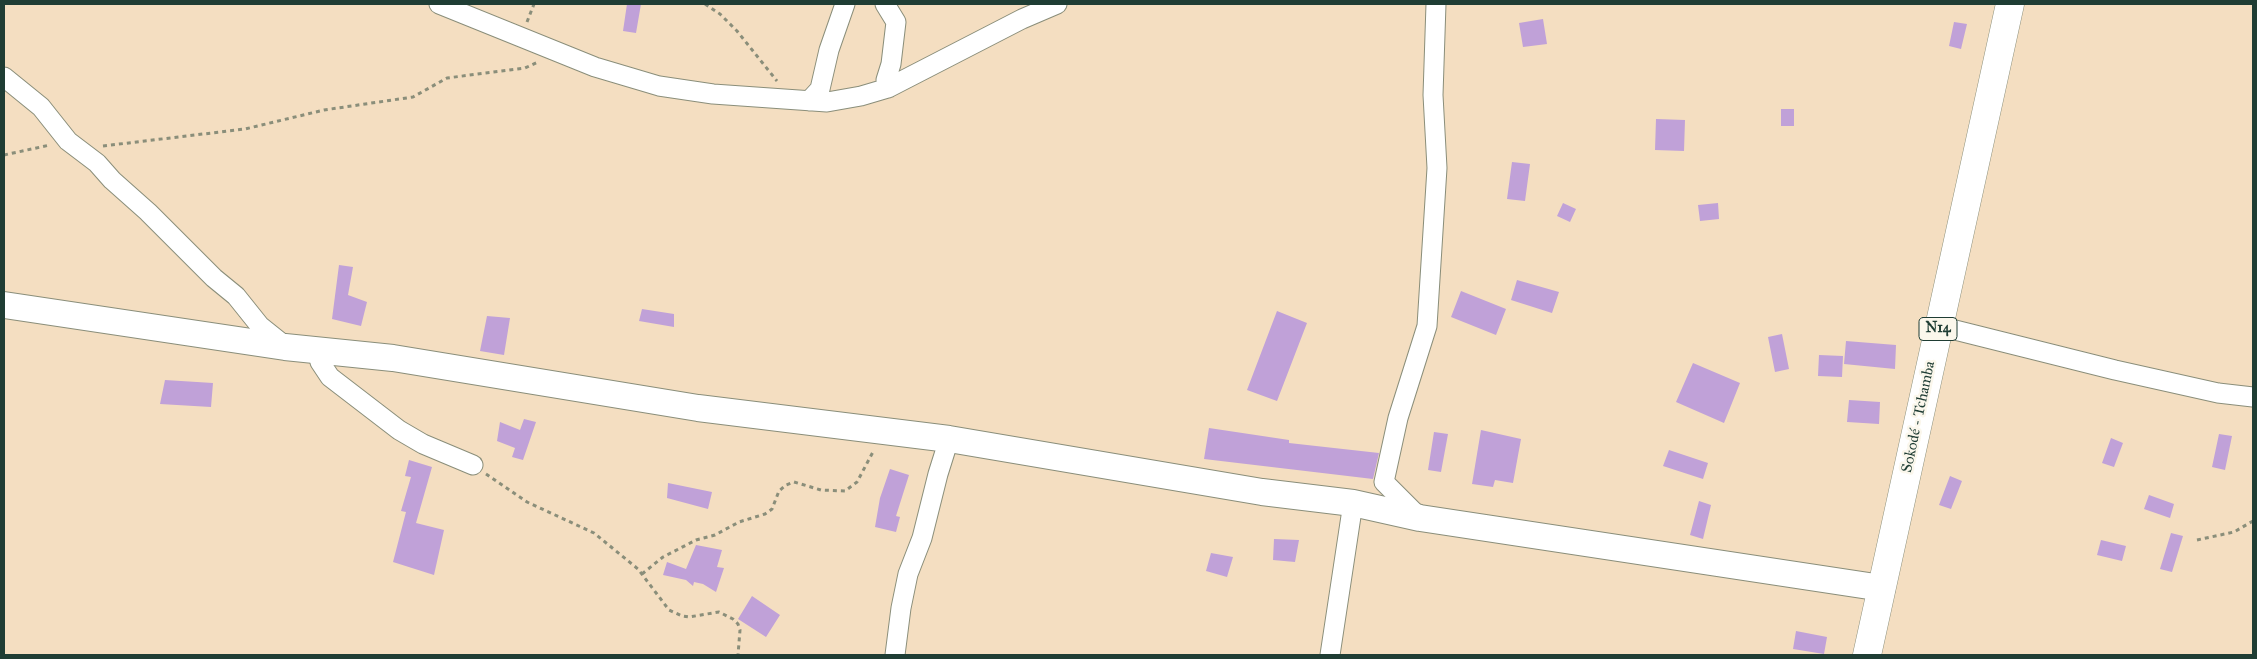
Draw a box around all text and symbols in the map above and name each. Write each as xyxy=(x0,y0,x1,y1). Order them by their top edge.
road number: N14 xyxy=(1919,318,1957,340)
street label: Sokodé - Tchamba xyxy=(1898,360,1940,474)

